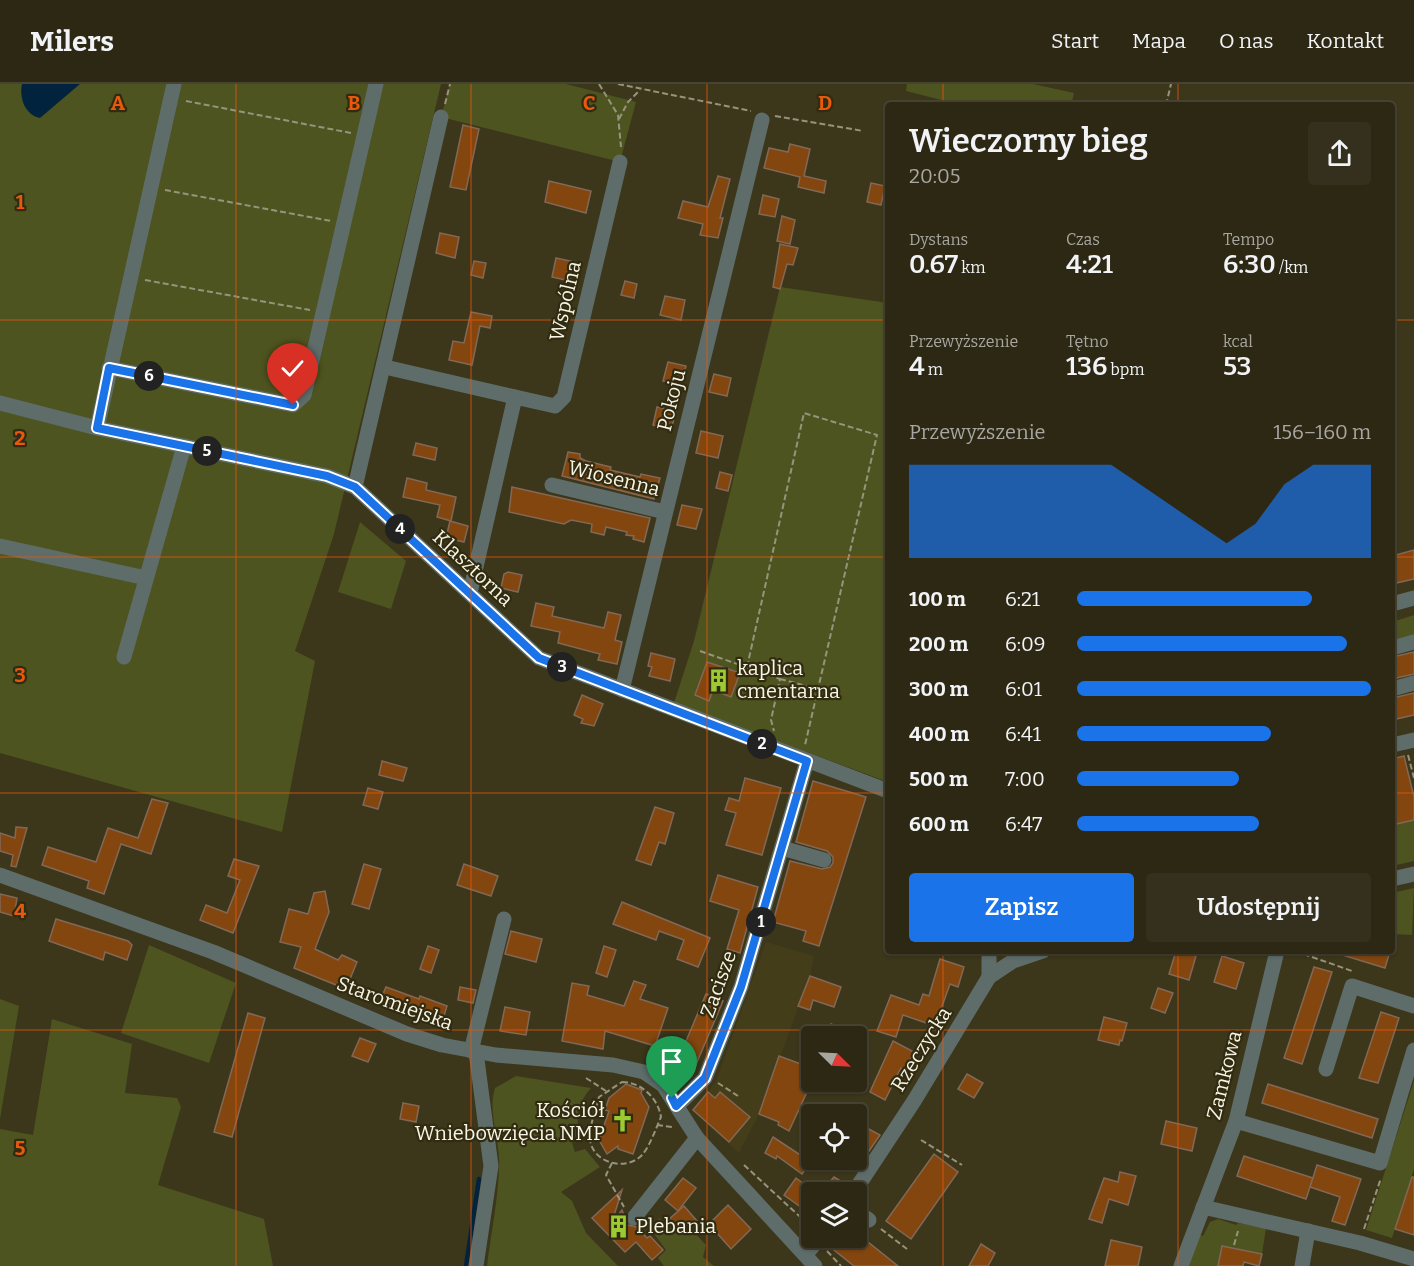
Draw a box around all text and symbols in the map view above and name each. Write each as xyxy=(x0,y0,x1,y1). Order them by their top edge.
text: Milers xyxy=(30,25,114,58)
text: Start xyxy=(1051,28,1099,54)
text: Mapa xyxy=(1132,28,1186,54)
text: O nas xyxy=(1219,28,1274,54)
text: Kontakt xyxy=(1307,28,1384,54)
text: A xyxy=(111,91,126,115)
text: B xyxy=(348,91,361,115)
text: C xyxy=(583,91,595,115)
text: D xyxy=(818,91,832,115)
text: Wieczorny bieg xyxy=(909,121,1148,161)
button: share xyxy=(1308,122,1371,185)
text: 20:05 xyxy=(909,164,960,188)
text: 1 xyxy=(16,190,25,214)
text: Dystans xyxy=(909,230,968,249)
text: Czas xyxy=(1066,230,1100,249)
text: Tempo xyxy=(1223,230,1274,249)
text: 0.67 xyxy=(909,249,958,280)
text: 4:21 xyxy=(1066,249,1113,280)
text: 6:30 xyxy=(1223,249,1276,280)
text: km xyxy=(958,258,985,277)
text: /km xyxy=(1276,258,1308,277)
street label: Wspólna xyxy=(544,259,586,343)
text: Przewyższenie xyxy=(909,332,1018,351)
text: Tętno xyxy=(1066,332,1108,351)
text: kcal xyxy=(1223,332,1253,351)
pin xyxy=(267,343,318,405)
text: 4 xyxy=(909,351,925,382)
text: 136 xyxy=(1066,351,1107,382)
text: 53 xyxy=(1223,351,1251,382)
icon: check xyxy=(276,352,309,385)
text: m xyxy=(925,360,943,379)
text: bpm xyxy=(1107,360,1145,379)
pin: 6 xyxy=(134,361,164,391)
text: 6 xyxy=(144,366,154,385)
street label: Pokoju xyxy=(652,367,691,434)
text: Przewyższenie xyxy=(909,420,1046,444)
text: 156–160 m xyxy=(1273,420,1371,444)
text: 2 xyxy=(14,426,26,450)
pin: 5 xyxy=(192,436,222,466)
text: 5 xyxy=(203,441,211,460)
street label: Wiosenna xyxy=(566,455,662,501)
pin: 4 xyxy=(385,514,415,544)
text: 4 xyxy=(395,519,405,538)
street label: Klasztorna xyxy=(428,525,518,611)
text: 100 m xyxy=(909,587,966,611)
text: 6:21 xyxy=(1005,587,1040,611)
text: 200 m xyxy=(909,632,968,656)
text: 6:09 xyxy=(1005,632,1046,656)
pin: 3 xyxy=(547,652,577,682)
place label: kaplica cmentarna xyxy=(737,656,840,703)
text: 3 xyxy=(557,657,567,676)
text: 3 xyxy=(14,663,26,687)
building icon: kaplica cmentarna xyxy=(706,667,732,693)
text: 300 m xyxy=(909,677,969,701)
text: 6:01 xyxy=(1005,677,1042,701)
text: 400 m xyxy=(909,722,969,746)
text: 6:41 xyxy=(1005,722,1041,746)
pin: 2 xyxy=(747,729,777,759)
text: 2 xyxy=(757,734,767,753)
text: 500 m xyxy=(909,767,968,791)
text: 7:00 xyxy=(1005,767,1045,791)
text: 600 m xyxy=(909,812,969,836)
text: 6:47 xyxy=(1005,812,1042,836)
button: Zapisz xyxy=(909,873,1134,942)
button: Udostępnij xyxy=(1146,873,1371,942)
text: 4 xyxy=(14,899,26,923)
pin: 1 xyxy=(746,907,776,937)
text: 1 xyxy=(758,912,764,931)
street label: Zacisze xyxy=(695,947,741,1021)
street label: Staromiejska xyxy=(333,971,456,1036)
street label: Rzeczycka xyxy=(886,1002,956,1096)
north arrow xyxy=(801,1026,867,1092)
map controls xyxy=(801,1026,867,1248)
street label: Zamkowa xyxy=(1201,1028,1247,1122)
pin xyxy=(646,1036,697,1098)
icon: arrive xyxy=(655,1045,688,1078)
place label: Kościół Wniebowzięcia NMP xyxy=(415,1098,605,1145)
button: locate xyxy=(801,1104,867,1170)
church icon: Kościół Wniebowzięcia NMP xyxy=(610,1108,636,1134)
text: 5 xyxy=(15,1136,26,1160)
button: layers xyxy=(801,1182,867,1248)
building icon: Plebania xyxy=(605,1213,631,1239)
place label: Plebania xyxy=(636,1214,716,1238)

